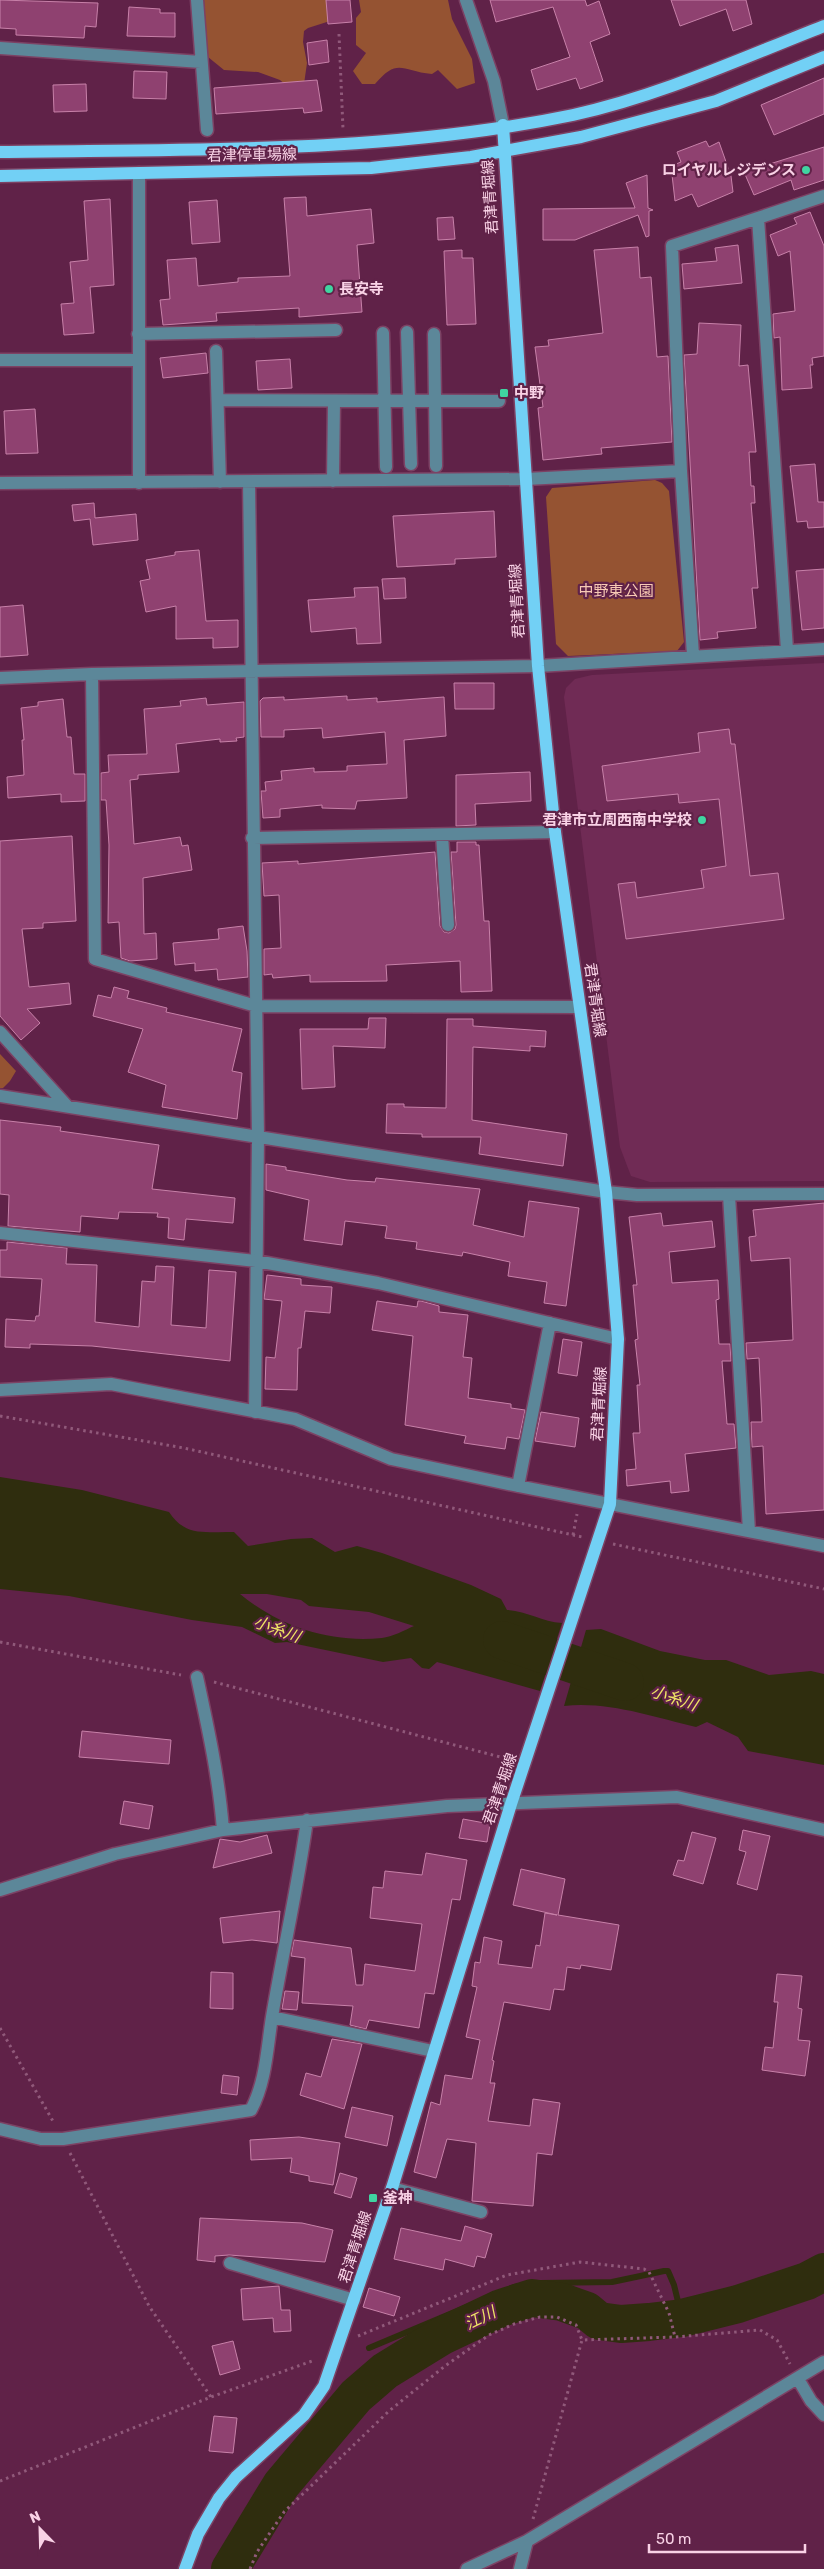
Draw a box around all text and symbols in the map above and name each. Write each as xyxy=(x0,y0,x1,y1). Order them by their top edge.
street label: 君津停車場線 xyxy=(207,145,297,165)
street label: 君津青堀線 xyxy=(478,159,502,235)
place label: ロイヤルレジデンス xyxy=(662,161,796,179)
marker: ロイヤルレジデンス xyxy=(800,164,812,176)
place label: 長安寺 xyxy=(339,280,384,298)
marker: 長安寺 xyxy=(323,283,335,295)
place label: 中野 xyxy=(514,384,544,402)
marker: 中野 xyxy=(498,387,510,399)
street label: 君津青堀線 xyxy=(506,563,528,639)
park label: 中野東公園 xyxy=(578,582,654,600)
place label: 君津市立周西南中学校 xyxy=(542,811,692,829)
marker: 君津市立周西南中学校 xyxy=(696,814,708,826)
street label: 君津青堀線 xyxy=(581,962,609,1038)
street label: 君津青堀線 xyxy=(588,1366,610,1442)
water label: 小糸川 xyxy=(251,1612,305,1647)
water label: 小糸川 xyxy=(648,1681,702,1715)
street label: 君津青堀線 xyxy=(479,1751,521,1827)
place label: 釜神 xyxy=(383,2189,413,2207)
marker: 釜神 xyxy=(367,2192,379,2204)
street label: 君津青堀線 xyxy=(335,2209,375,2285)
water label: 江川 xyxy=(461,2302,500,2334)
north arrow xyxy=(15,2504,65,2554)
text: N xyxy=(27,2508,43,2527)
scale bar xyxy=(649,2522,805,2554)
text: 50 m xyxy=(656,2530,691,2548)

